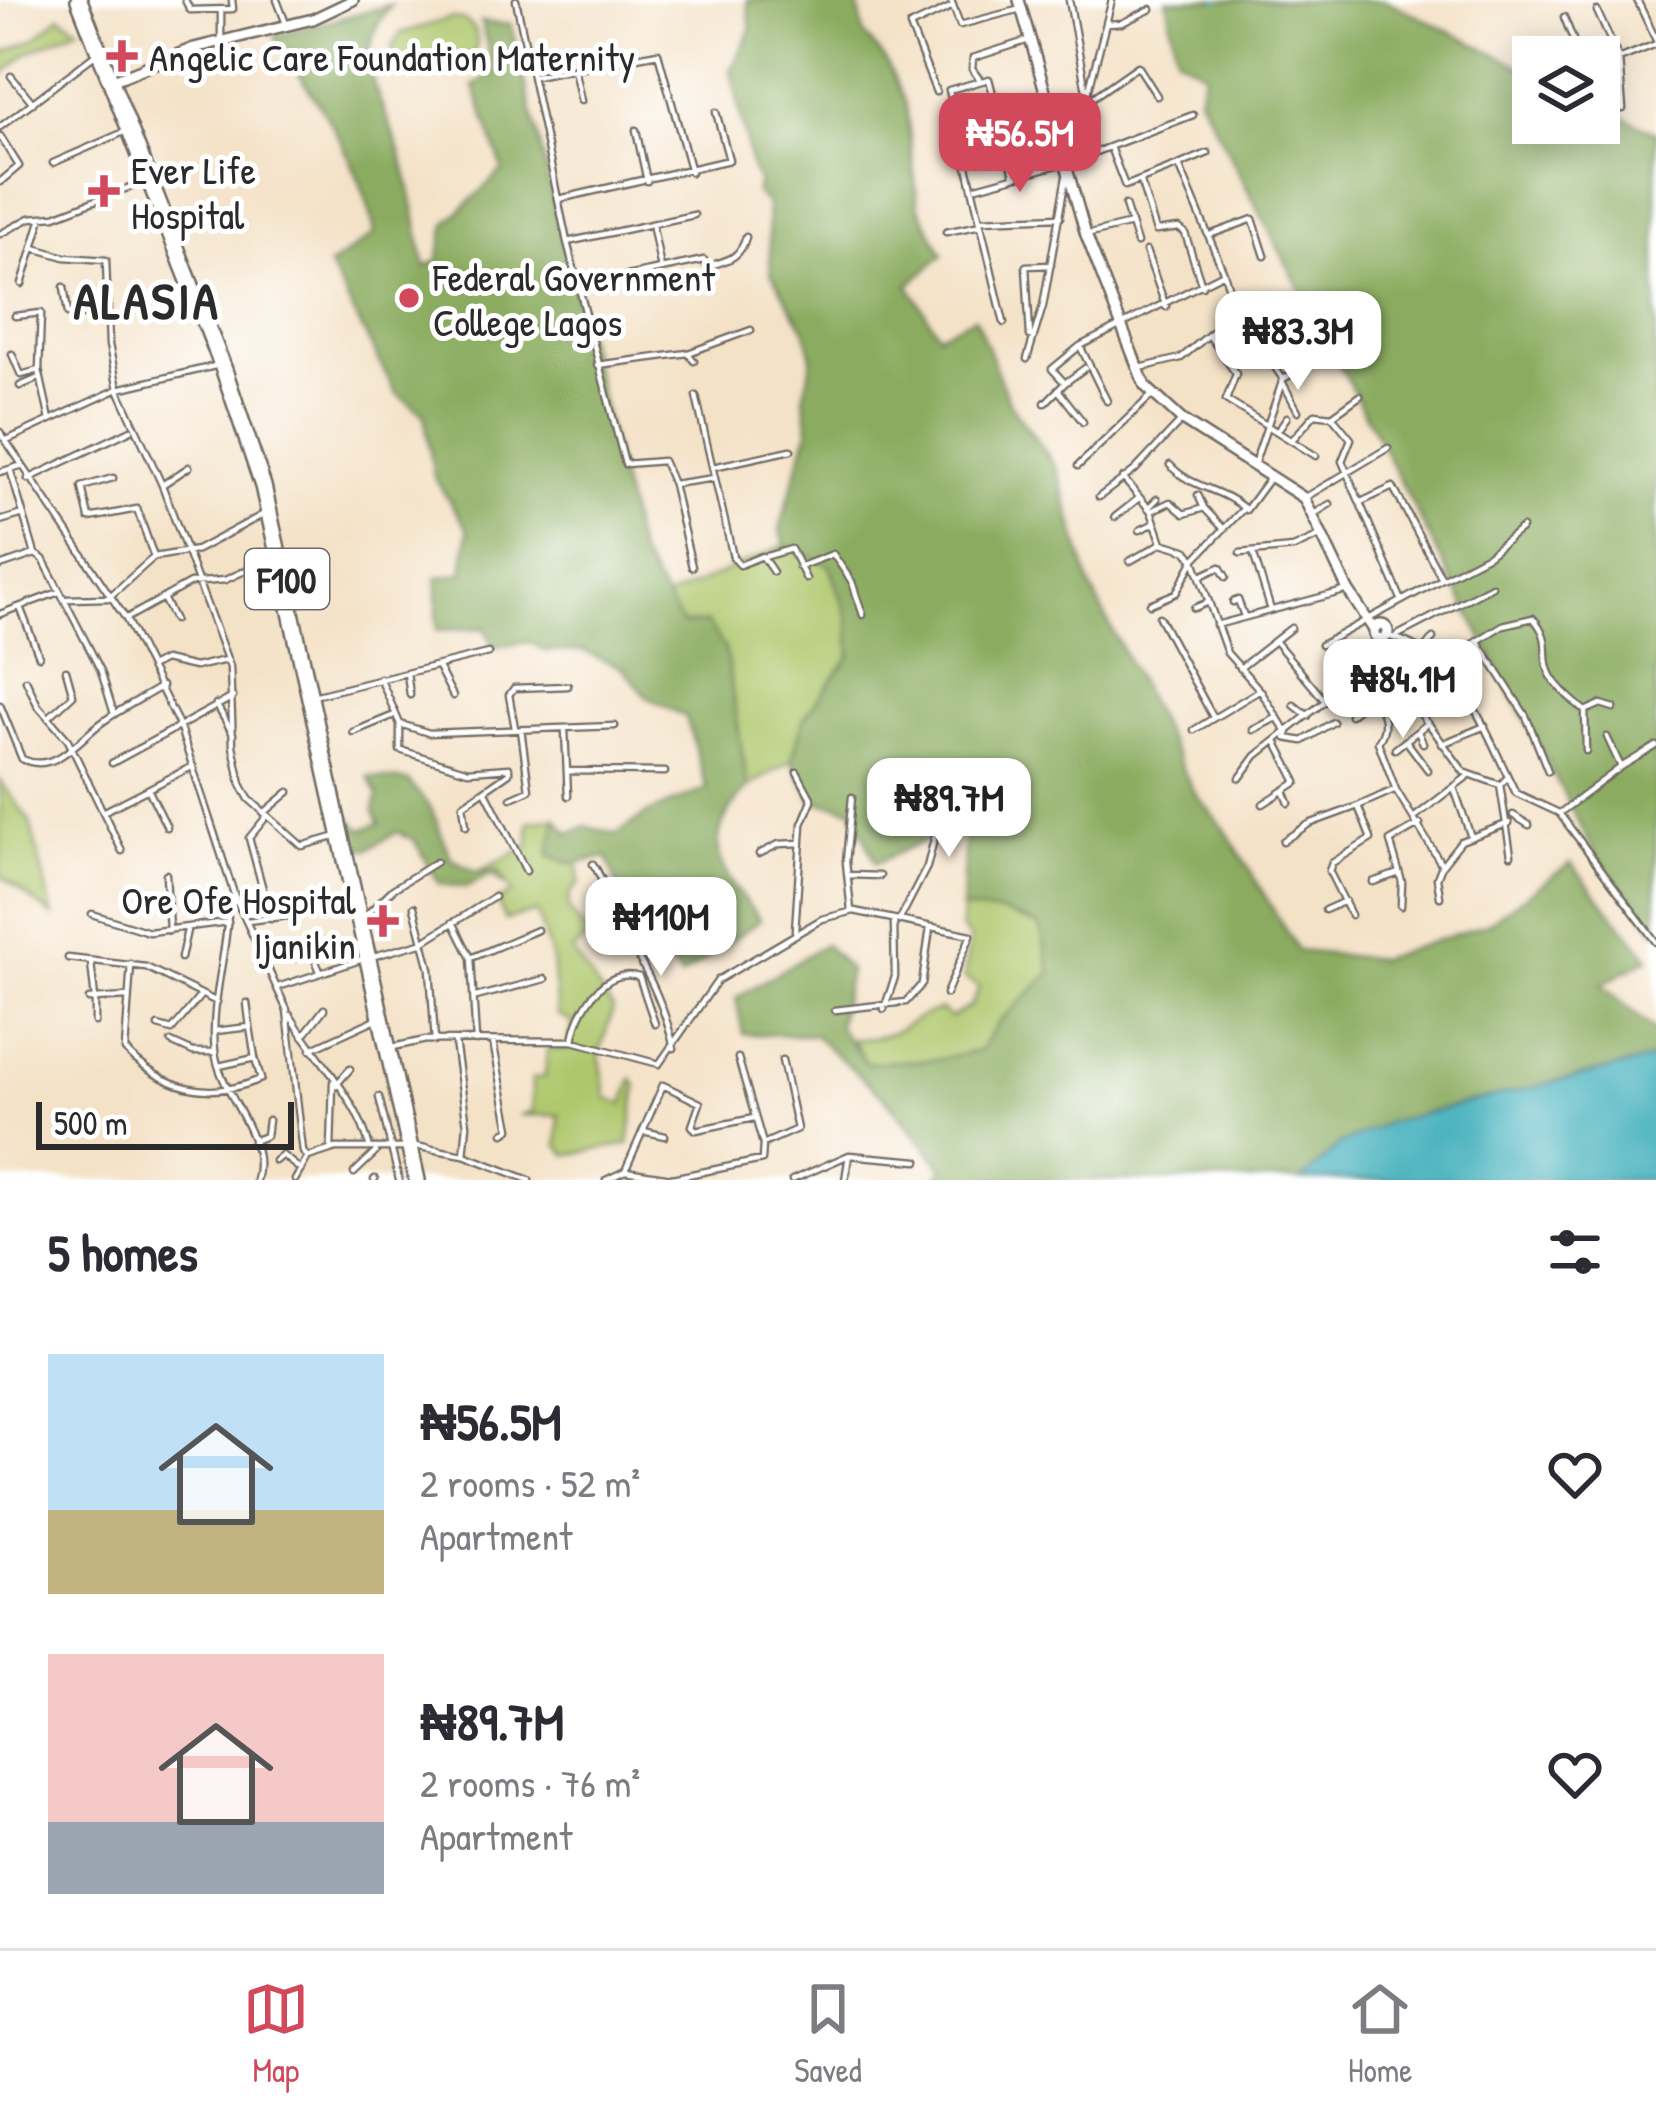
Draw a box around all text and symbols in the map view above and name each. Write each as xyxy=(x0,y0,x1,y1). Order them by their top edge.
place label: Angelic Care Foundation Maternity xyxy=(149,30,635,83)
map controls xyxy=(1512,36,1620,144)
button: layers xyxy=(1512,36,1620,144)
marker: Angelic Care Foundation Maternity xyxy=(106,40,138,72)
pin: ₦56.5M xyxy=(922,93,1118,195)
text: ₦56.5M xyxy=(966,105,1074,158)
place label: Ever Life Hospital xyxy=(131,143,256,241)
marker: Ever Life Hospital xyxy=(88,175,120,207)
place label: Federal Government College Lagos xyxy=(432,250,715,348)
district label: ALASIA xyxy=(73,266,221,335)
marker: Federal Government College Lagos xyxy=(396,285,422,311)
pin: ₦83.3M xyxy=(1200,291,1396,393)
text: ₦83.3M xyxy=(1242,303,1354,356)
road number: F100 xyxy=(245,549,329,609)
pin: ₦84.1M xyxy=(1305,639,1501,741)
text: ₦84.1M xyxy=(1350,651,1456,704)
pin: ₦89.7M xyxy=(851,758,1047,860)
text: ₦89.7M xyxy=(894,770,1004,823)
place label: Ore Ofe Hospital Ijanikin xyxy=(121,873,357,971)
pin: ₦110M xyxy=(577,877,745,979)
text: ₦110M xyxy=(612,889,710,942)
marker: Ore Ofe Hospital Ijanikin xyxy=(367,905,399,937)
scale bar xyxy=(36,1096,294,1149)
text: 500 m xyxy=(54,1101,128,1145)
text: 5 homes xyxy=(48,1218,198,1287)
icon: filters xyxy=(1542,1219,1608,1285)
text: ₦56.5M xyxy=(420,1387,562,1456)
icon: home xyxy=(144,1402,288,1546)
icon: heart xyxy=(1542,1441,1608,1507)
text: 2 rooms · 52 m² xyxy=(420,1456,640,1509)
text: Apartment xyxy=(420,1509,573,1562)
text: ₦89.7M xyxy=(420,1687,564,1756)
icon: home xyxy=(144,1702,288,1846)
icon: heart xyxy=(1542,1741,1608,1807)
text: 2 rooms · 76 m² xyxy=(420,1756,640,1809)
text: Apartment xyxy=(420,1809,573,1862)
tab: Map xyxy=(243,1976,309,2092)
tab: Saved xyxy=(794,1976,862,2092)
tab: Home xyxy=(1347,1976,1413,2092)

